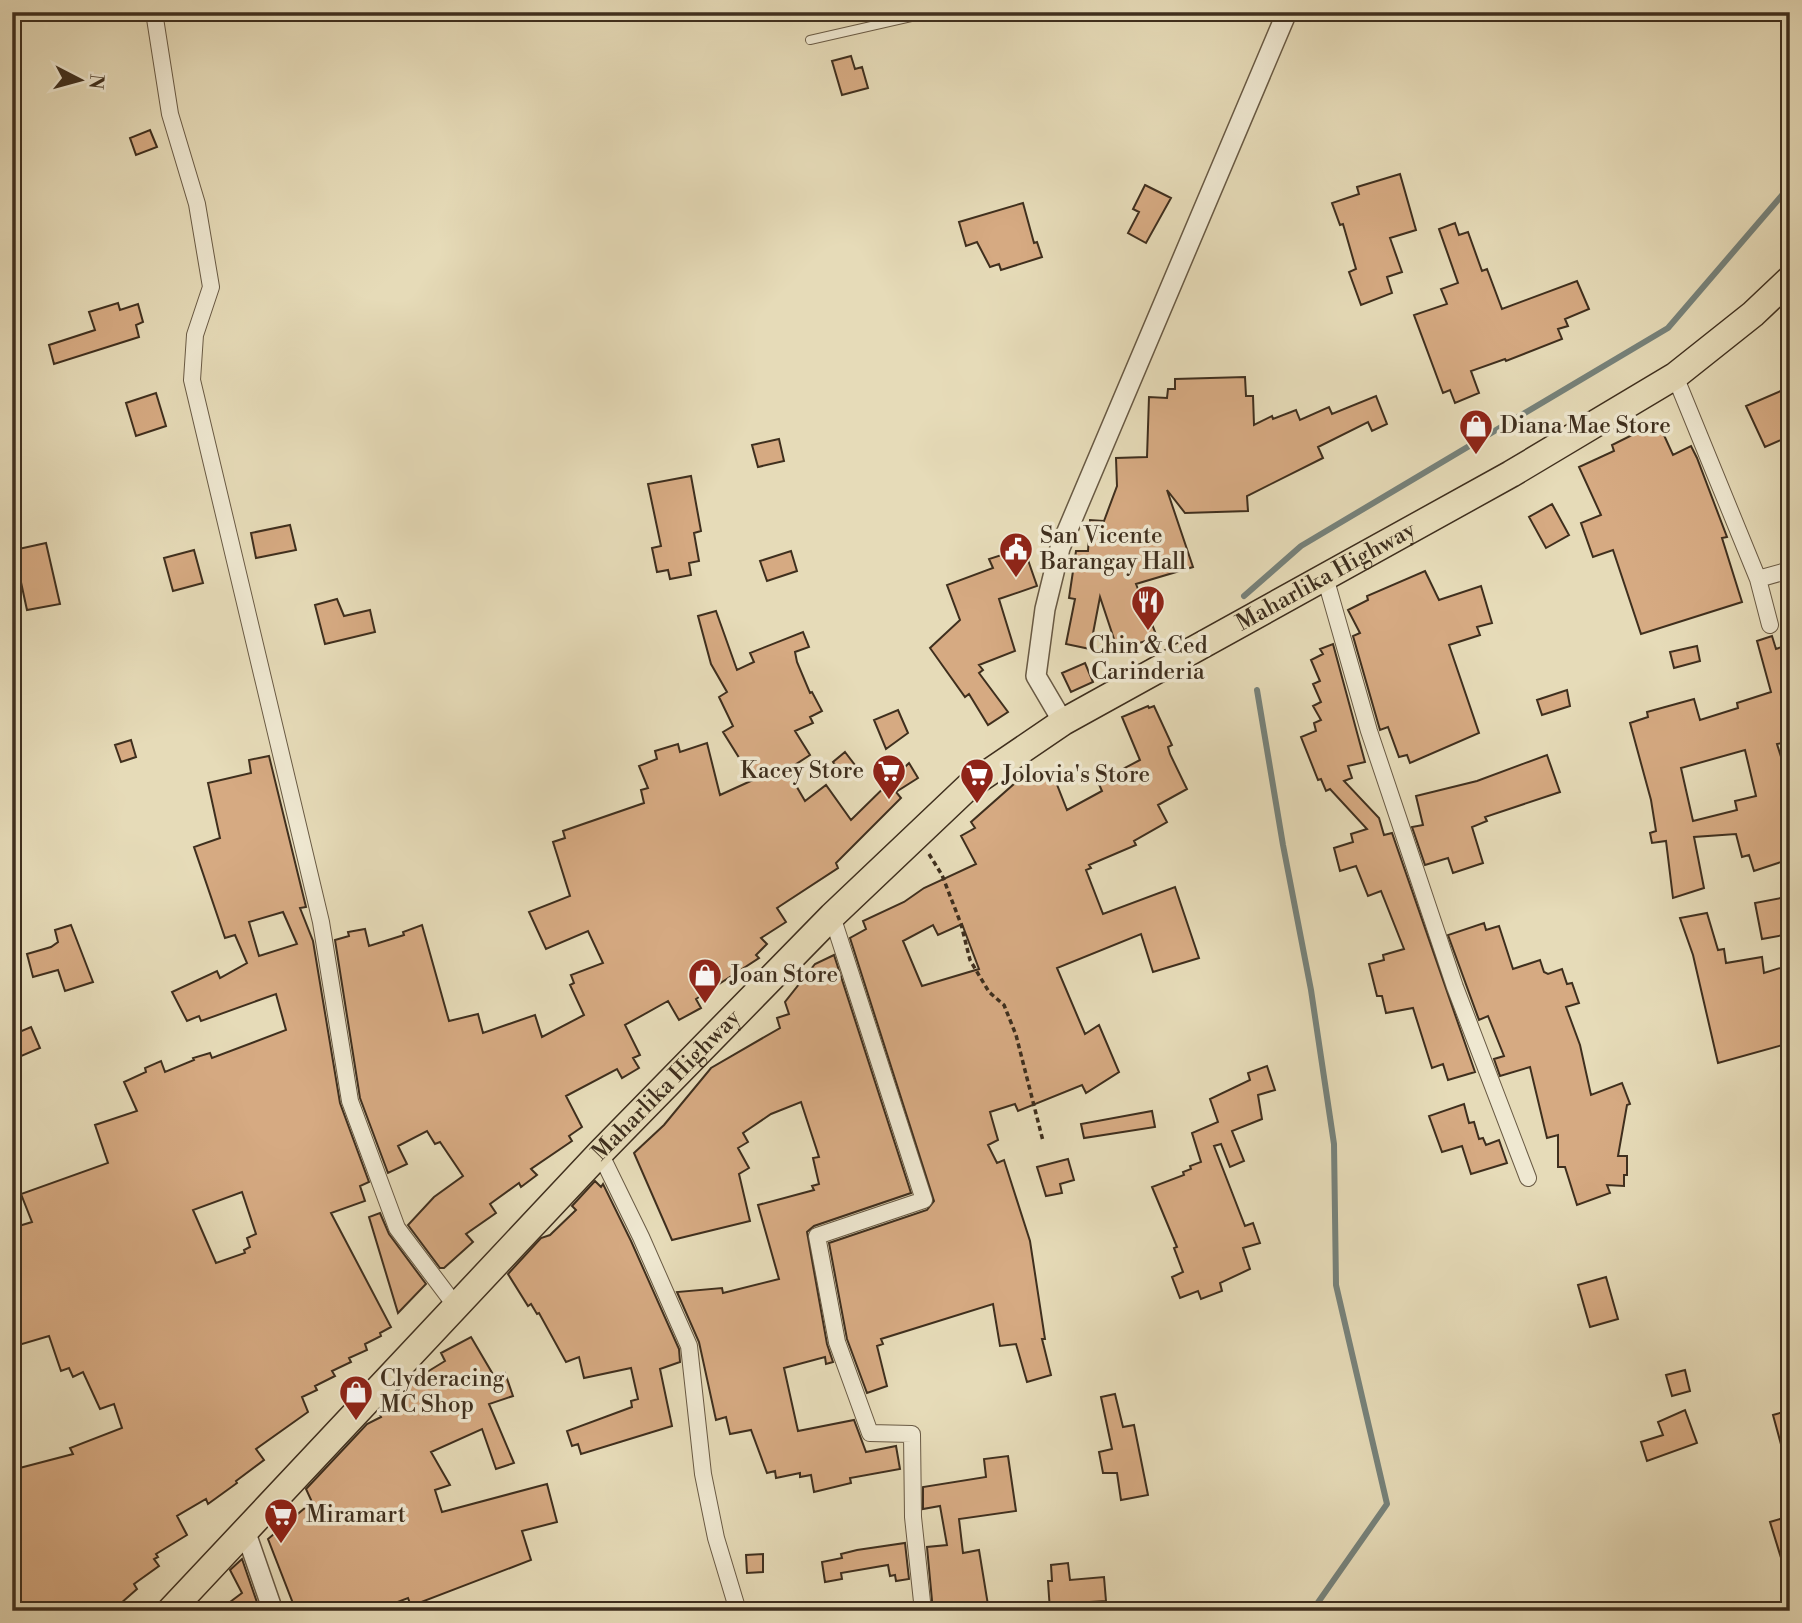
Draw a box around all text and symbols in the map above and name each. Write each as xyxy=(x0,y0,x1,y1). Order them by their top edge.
north arrow xyxy=(46,46,116,116)
text: N xyxy=(83,73,109,90)
shop icon: Diana Mae Store xyxy=(1457,407,1495,456)
place label: Diana Mae Store xyxy=(1500,412,1671,440)
street label: Maharlika Highway xyxy=(1231,515,1421,637)
place label: San Vicente Barangay Hall xyxy=(1039,522,1186,576)
public building icon: San Vicente Barangay Hall xyxy=(997,530,1035,579)
restaurant icon: Chin & Ced Carinderia xyxy=(1129,583,1167,632)
place label: Chin & Ced Carinderia xyxy=(1088,632,1208,686)
supermarket icon: Kacey Store xyxy=(870,752,908,801)
supermarket icon: Jolovia's Store xyxy=(958,756,996,805)
place label: Kacey Store xyxy=(740,757,864,785)
place label: Jolovia's Store xyxy=(1001,761,1150,789)
shop icon: Joan Store xyxy=(686,956,724,1005)
place label: Joan Store xyxy=(729,961,838,989)
street label: Maharlika Highway xyxy=(586,1003,747,1167)
place label: Clyderacing MC Shop xyxy=(380,1365,505,1419)
shop icon: Clyderacing MC Shop xyxy=(337,1373,375,1422)
supermarket icon: Miramart xyxy=(262,1496,300,1545)
place label: Miramart xyxy=(306,1501,406,1529)

